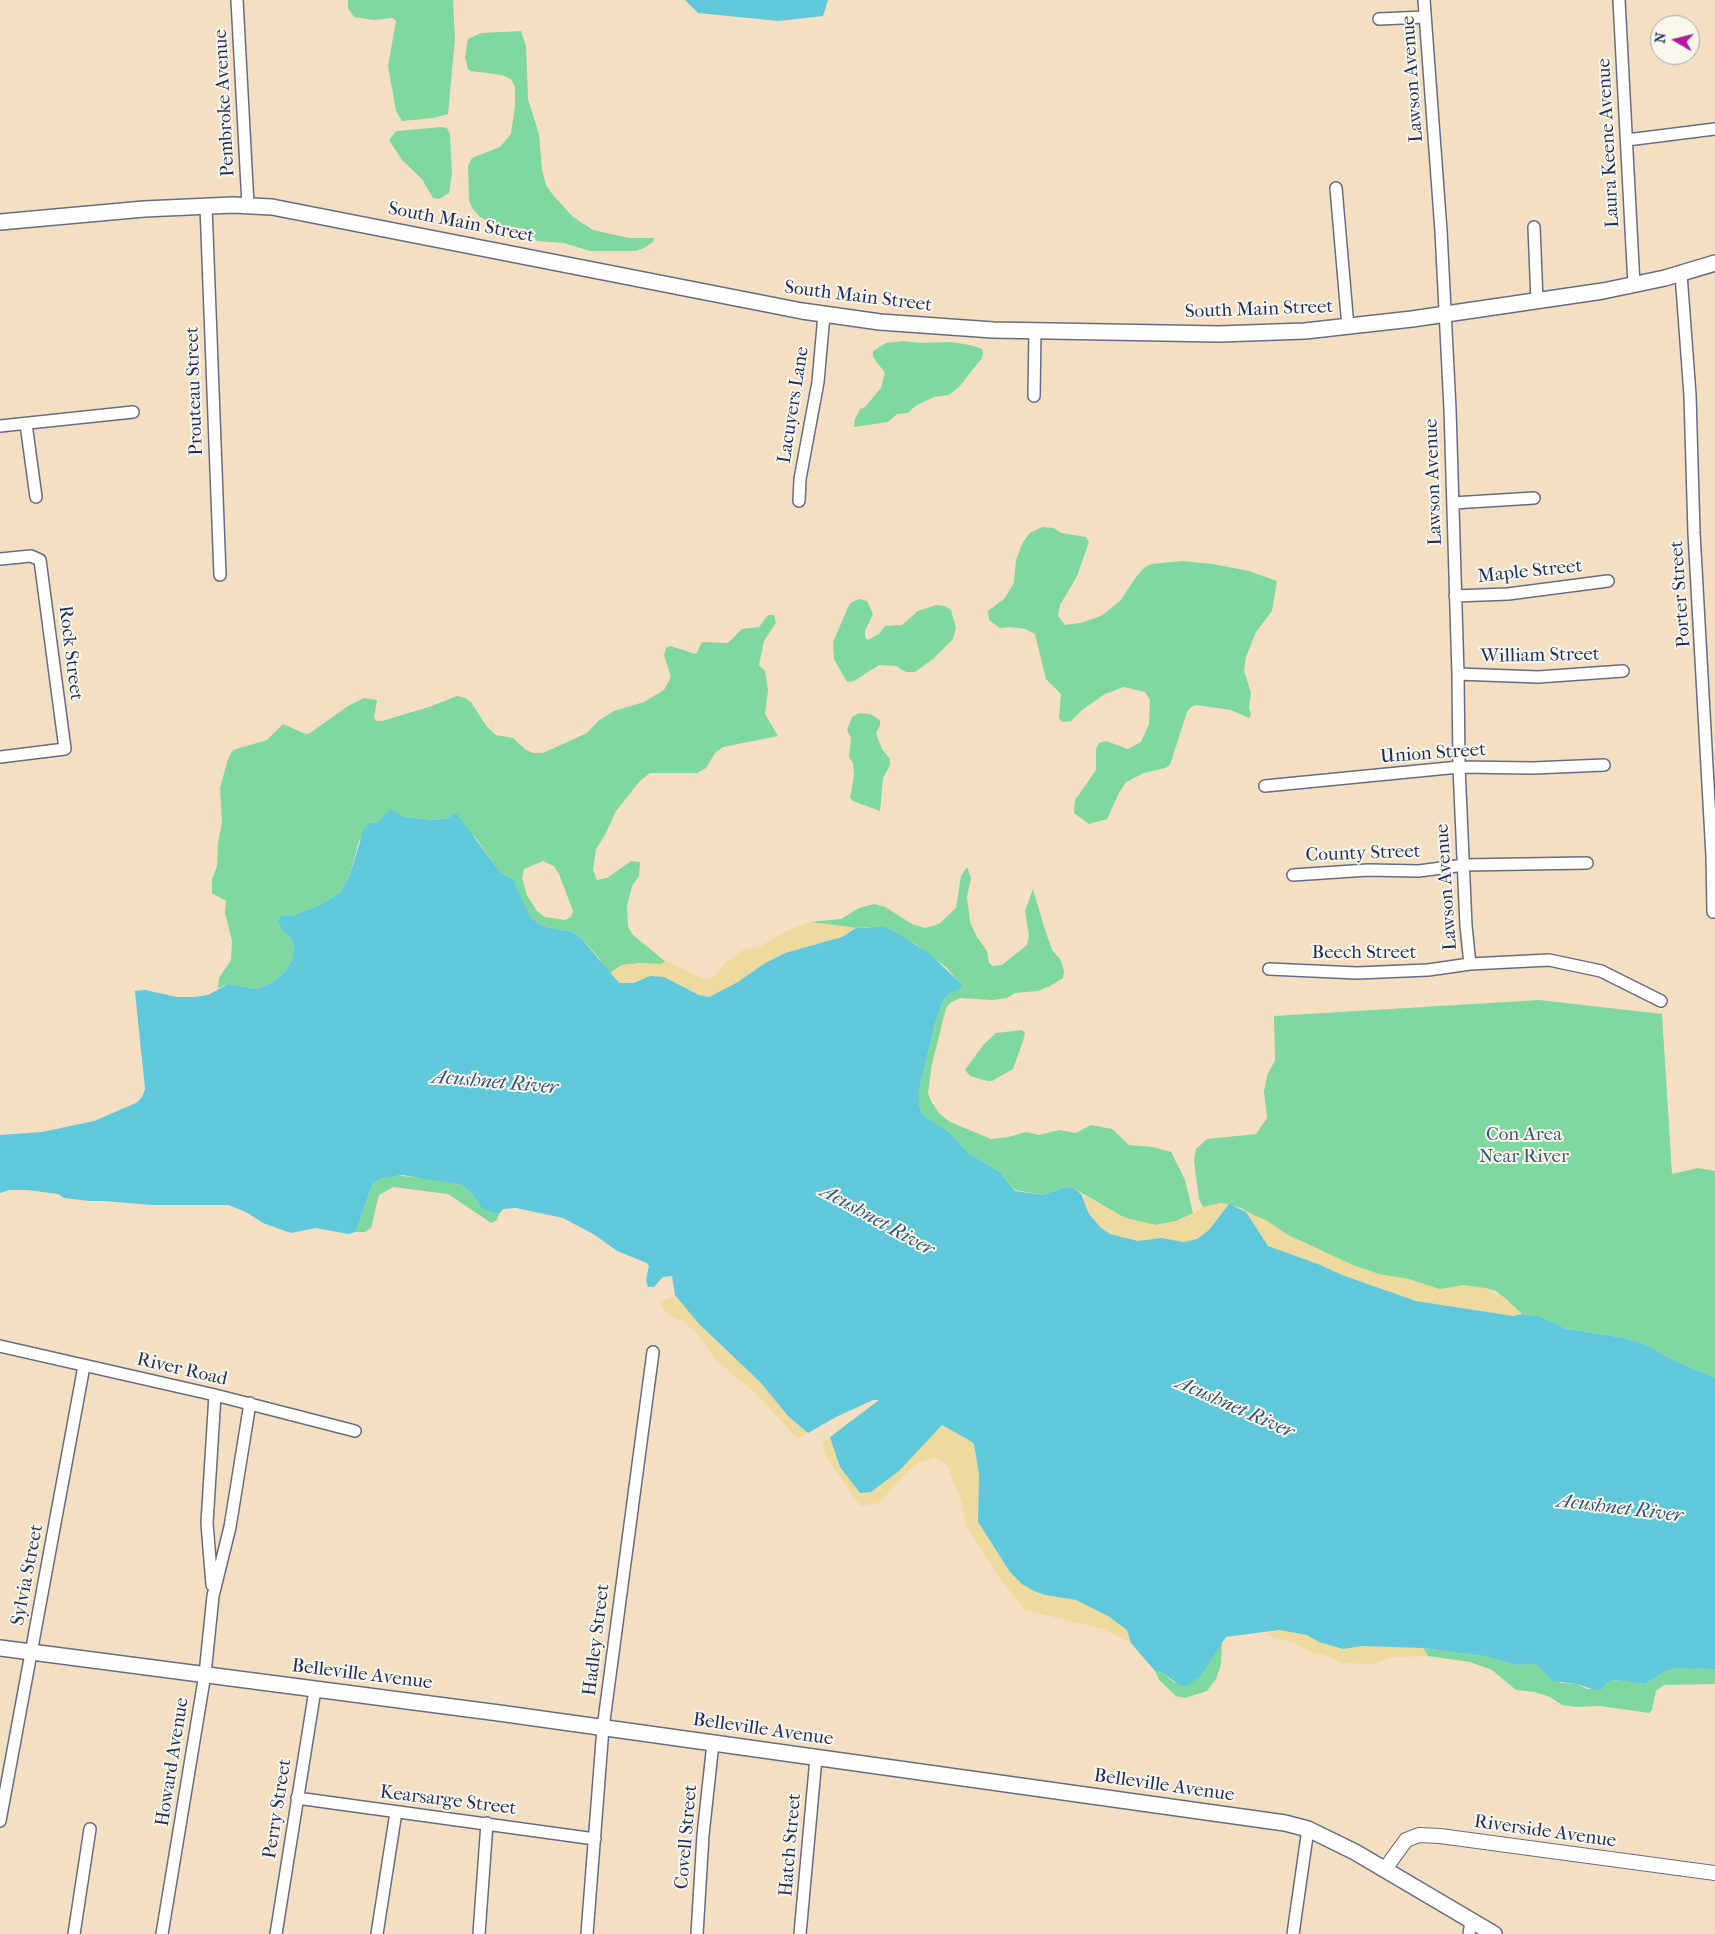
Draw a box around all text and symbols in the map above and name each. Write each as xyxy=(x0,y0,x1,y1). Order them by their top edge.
street label: Lawson Avenue xyxy=(1397,15,1429,143)
north arrow xyxy=(1650,15,1700,65)
street label: Pembroke Avenue xyxy=(210,29,240,177)
text: N xyxy=(1651,32,1670,44)
street label: Laura Keene Avenue xyxy=(1593,58,1625,228)
street label: South Main Street xyxy=(386,198,536,248)
street label: South Main Street xyxy=(783,277,933,317)
street label: South Main Street xyxy=(1184,296,1334,324)
street label: Prouteau Street xyxy=(181,326,209,456)
street label: Lacuyers Lane xyxy=(774,345,814,465)
street label: Lawson Avenue xyxy=(1420,418,1448,546)
street label: Porter Street xyxy=(1666,540,1696,648)
street label: Maple Street xyxy=(1477,555,1583,589)
street label: Rock Street xyxy=(53,604,87,702)
street label: William Street xyxy=(1480,644,1600,668)
street label: Union Street xyxy=(1379,739,1487,769)
street label: Lawson Avenue xyxy=(1431,823,1463,951)
street label: County Street xyxy=(1305,841,1421,867)
street label: Beech Street xyxy=(1312,942,1416,964)
water label: Acushnet River xyxy=(431,1066,559,1100)
park label: Con Area Near River xyxy=(1479,1124,1569,1168)
water label: Acushnet River xyxy=(816,1180,938,1262)
street label: River Road xyxy=(135,1349,229,1391)
water label: Acushnet River xyxy=(1172,1371,1298,1445)
water label: Acushnet River xyxy=(1556,1489,1684,1529)
street label: Sylvia Street xyxy=(7,1522,49,1628)
street label: Hadley Street xyxy=(579,1583,615,1697)
street label: Belleville Avenue xyxy=(290,1655,434,1695)
street label: Howard Avenue xyxy=(152,1696,194,1828)
street label: Belleville Avenue xyxy=(691,1709,835,1751)
street label: Perry Street xyxy=(259,1757,297,1861)
street label: Belleville Avenue xyxy=(1092,1765,1236,1807)
street label: Kearsarge Street xyxy=(378,1781,518,1821)
street label: Covell Street xyxy=(671,1784,703,1890)
street label: Hatch Street xyxy=(775,1792,807,1898)
street label: Riverside Avenue xyxy=(1472,1811,1618,1853)

